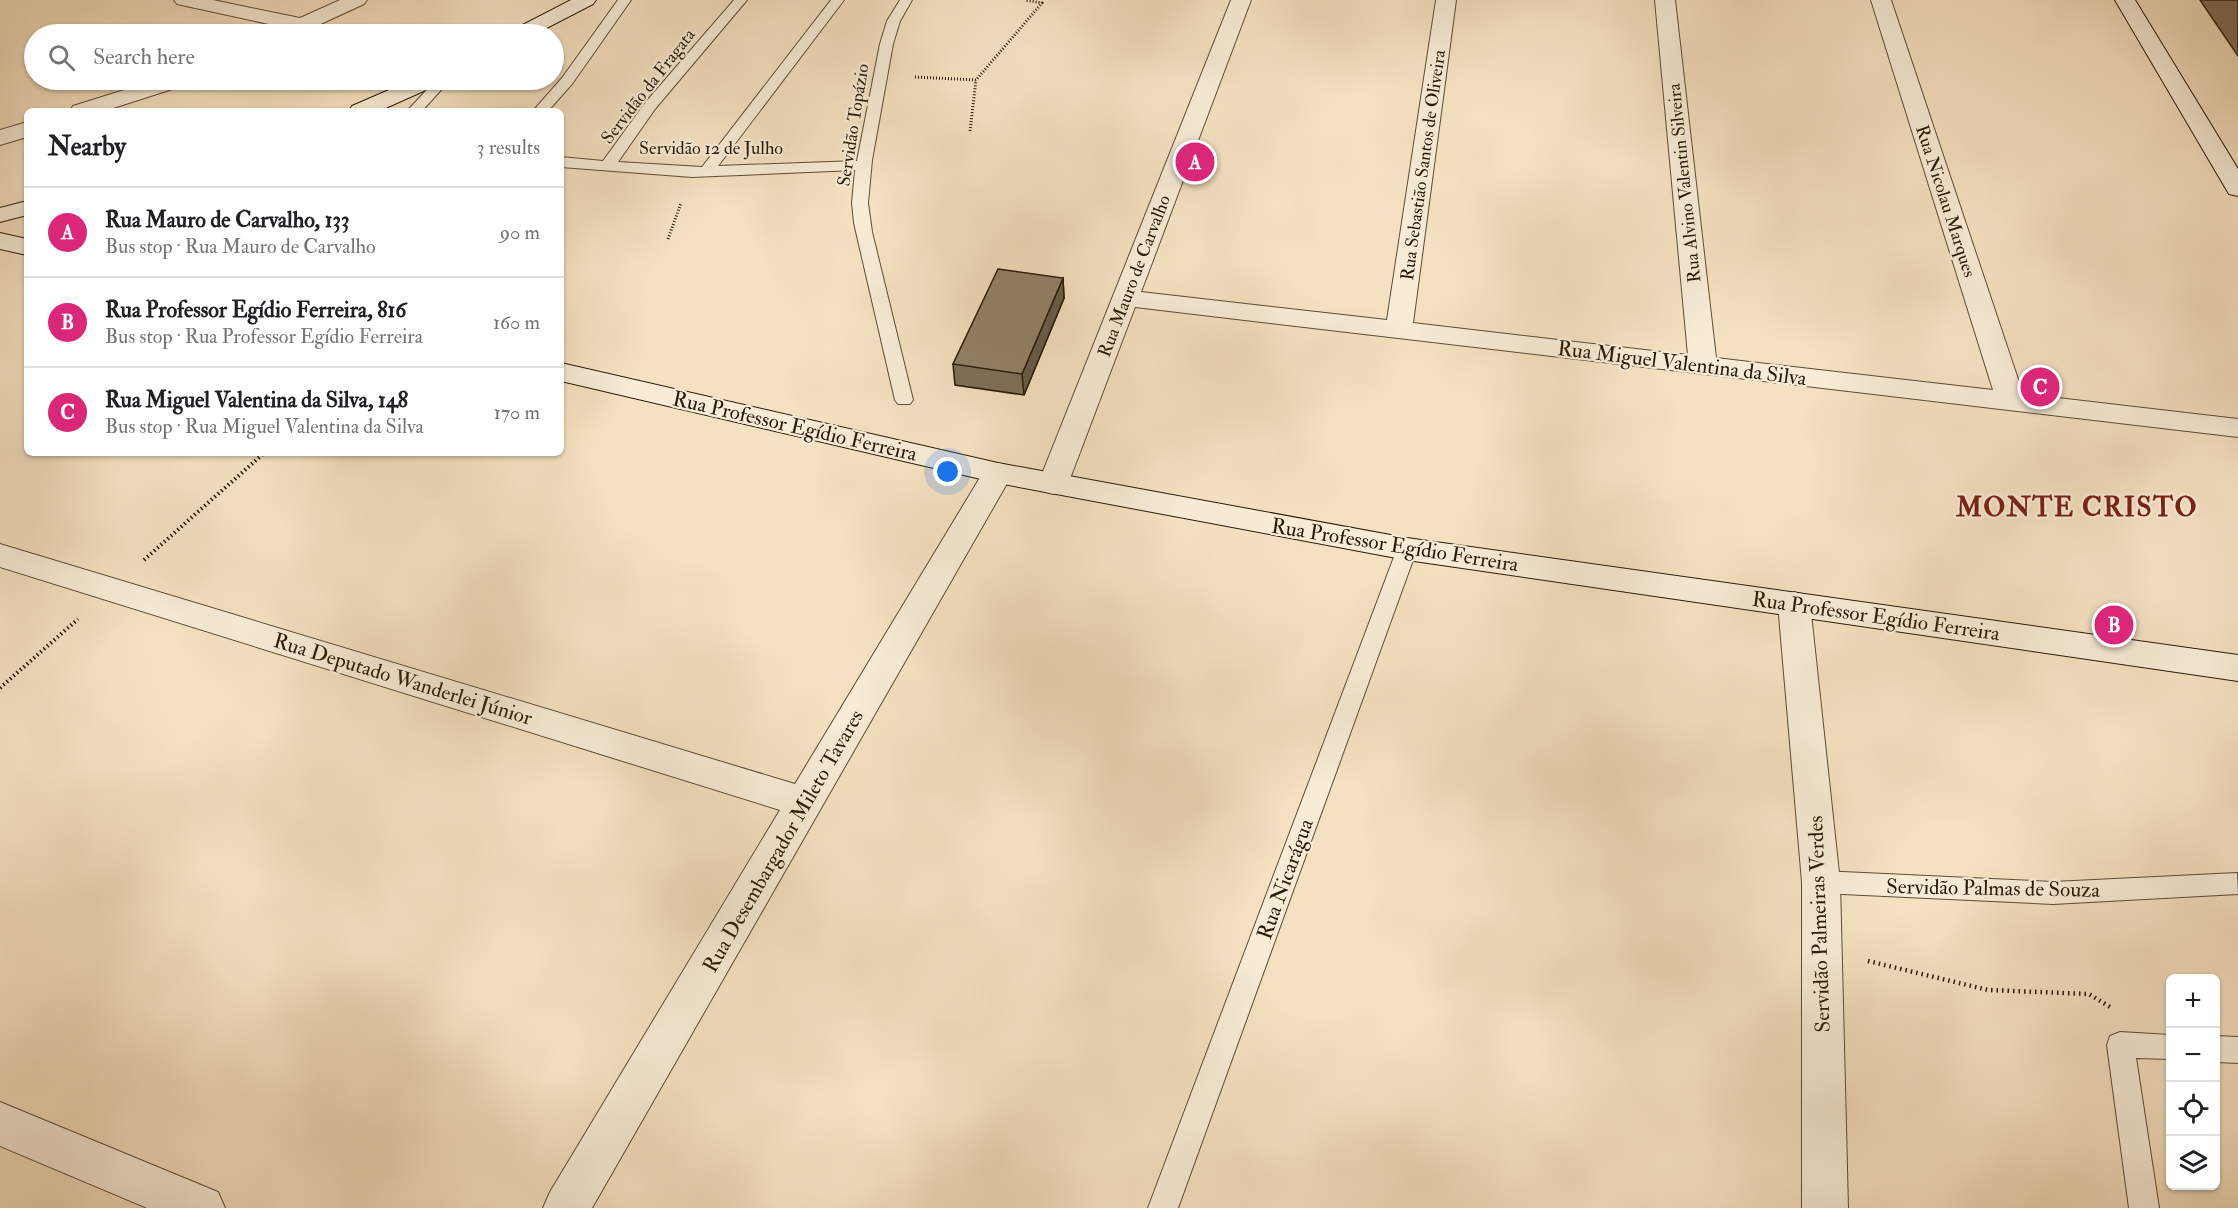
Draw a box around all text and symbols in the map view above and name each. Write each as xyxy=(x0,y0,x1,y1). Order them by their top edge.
search box xyxy=(24,24,564,90)
street label: Servidão da Fragata xyxy=(596,24,701,149)
icon: search xyxy=(45,41,78,74)
text: Search here xyxy=(93,43,195,71)
street label: Rua Sebastião Santos de Oliveira xyxy=(1396,48,1451,282)
street label: Servidão Topázio xyxy=(832,62,875,188)
street label: Rua Alvino Valentin Silveira xyxy=(1663,82,1706,284)
street label: Rua Nicolau Marques xyxy=(1910,122,1981,280)
text: Nearby xyxy=(48,131,126,163)
text: 3 results xyxy=(477,135,540,160)
street label: Servidão 12 de Julho xyxy=(639,137,783,160)
pin: A xyxy=(1176,140,1214,184)
street label: Rua Mauro de Carvalho xyxy=(1093,192,1176,360)
text: Rua Mauro de Carvalho, 133 xyxy=(105,206,349,234)
text: A xyxy=(61,220,74,245)
text: 90 m xyxy=(500,220,540,245)
text: Bus stop · Rua Mauro de Carvalho xyxy=(105,234,376,259)
text: Rua Professor Egídio Ferreira, 816 xyxy=(105,296,406,324)
text: B xyxy=(61,310,74,335)
text: 160 m xyxy=(493,310,540,335)
text: Bus stop · Rua Professor Egídio Ferreira xyxy=(105,324,423,349)
street label: Rua Miguel Valentina da Silva xyxy=(1556,335,1808,392)
pin: C xyxy=(2020,364,2060,410)
street label: Rua Professor Egídio Ferreira xyxy=(670,385,920,468)
text: Rua Miguel Valentina da Silva, 148 xyxy=(105,386,408,414)
text: C xyxy=(60,400,75,425)
text: 170 m xyxy=(494,400,540,425)
text: Bus stop · Rua Miguel Valentina da Silva xyxy=(105,414,424,439)
your location xyxy=(933,457,962,486)
district label: MONTE CRISTO xyxy=(1955,491,2198,524)
street label: Rua Professor Egídio Ferreira xyxy=(1269,513,1521,578)
street label: Rua Professor Egídio Ferreira xyxy=(1750,586,2002,647)
pin: B xyxy=(2094,602,2134,648)
street label: Rua Deputado Wanderlei Júnior xyxy=(270,627,536,732)
street label: Rua Desembargador Mileto Tavares xyxy=(697,705,870,978)
street label: Rua Nicarágua xyxy=(1251,815,1320,943)
street label: Servidão Palmeiras Verdes xyxy=(1802,815,1837,1033)
street label: Servidão Palmas de Souza xyxy=(1886,873,2101,904)
map controls xyxy=(2166,974,2220,1190)
button: + xyxy=(2166,974,2220,1028)
button: − xyxy=(2166,1028,2220,1082)
button: locate xyxy=(2166,1082,2220,1136)
button: layers xyxy=(2166,1136,2220,1190)

